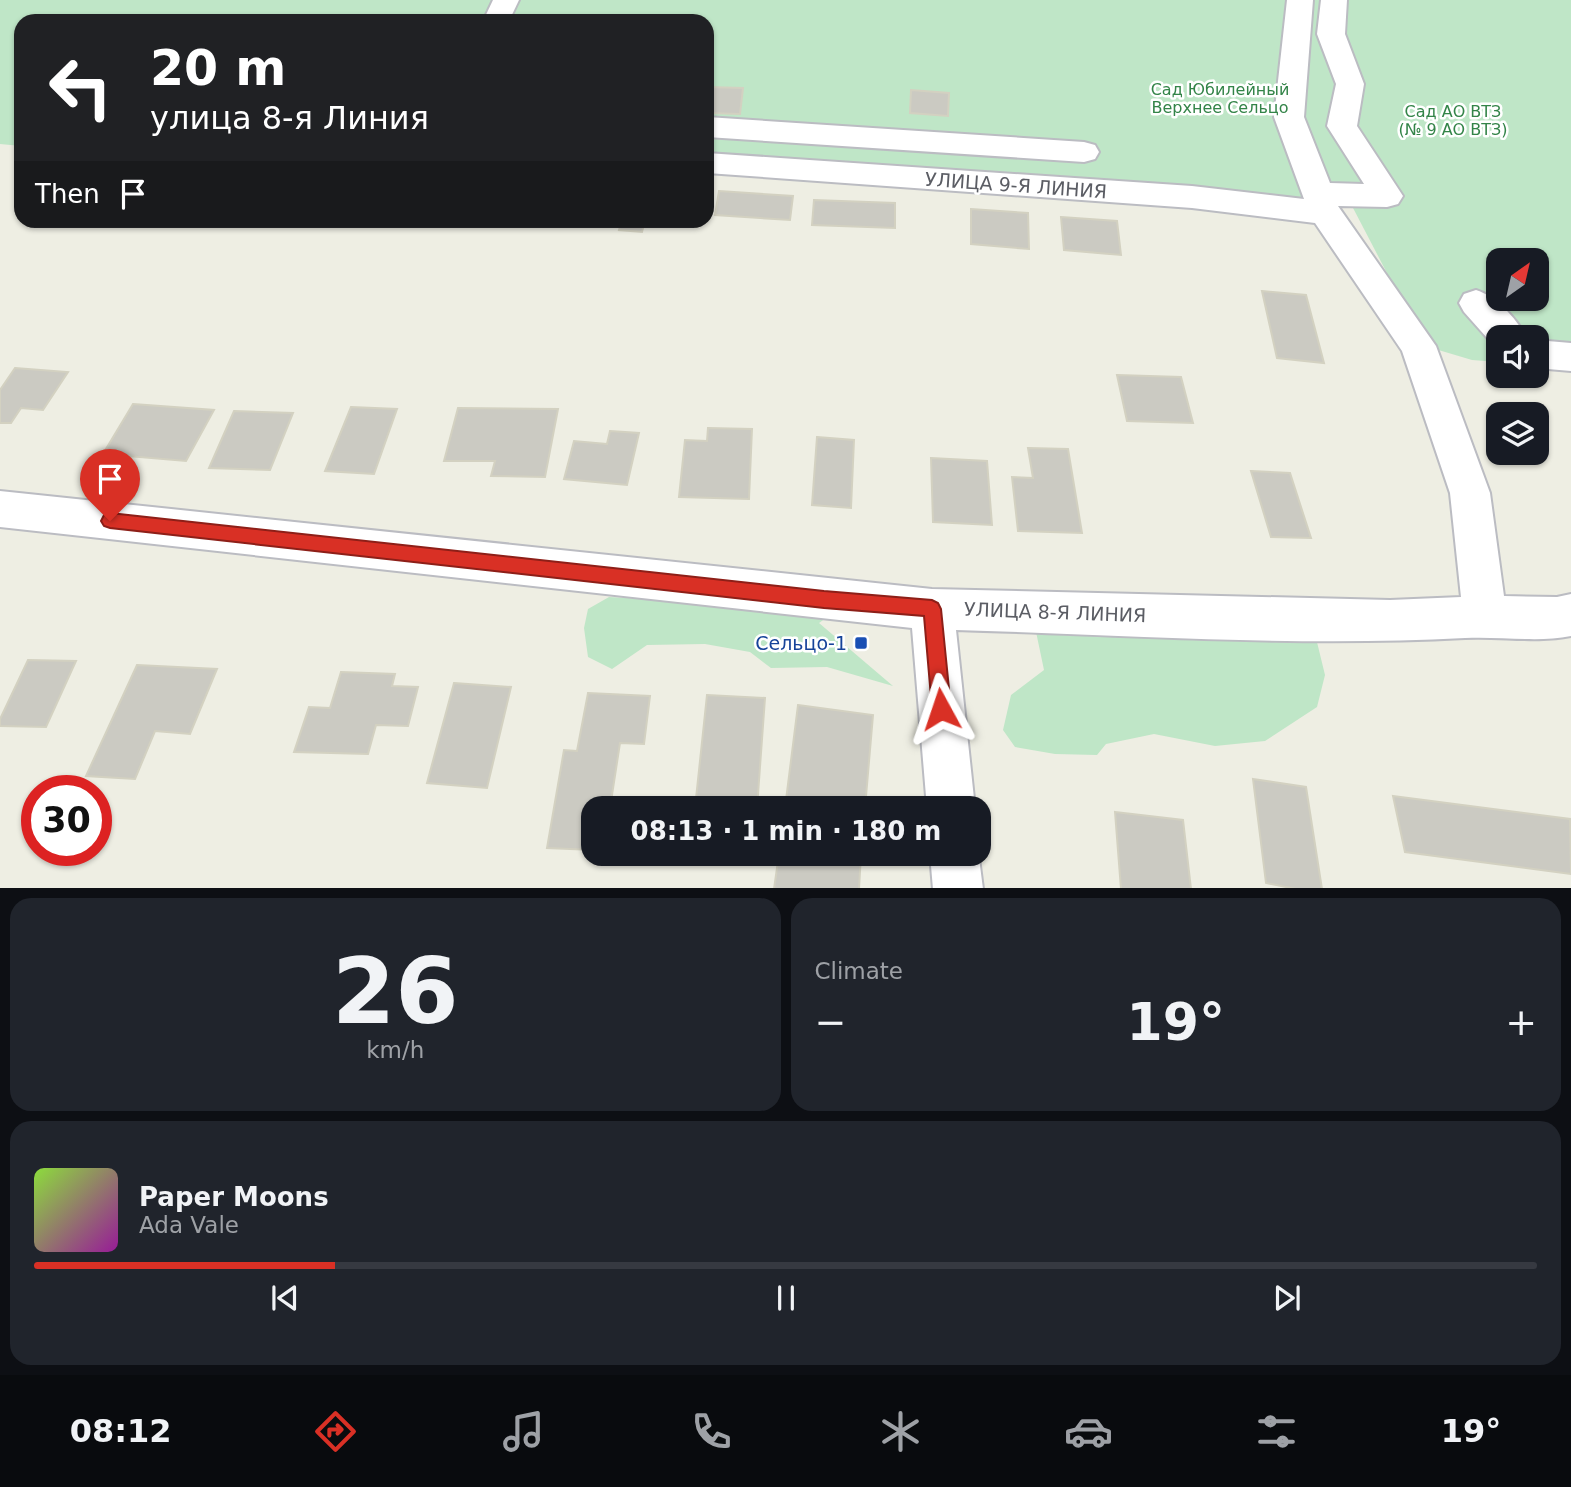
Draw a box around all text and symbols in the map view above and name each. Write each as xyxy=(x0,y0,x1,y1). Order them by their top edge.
text: 20 m xyxy=(150,40,286,97)
icon: left xyxy=(35,42,126,133)
park label: Сад Юбилейный Верхнее Сельцо xyxy=(1151,80,1289,117)
text: улица 8-я Линия xyxy=(150,99,429,137)
park label: Сад АО ВТЗ (№ 9 АО ВТЗ) xyxy=(1398,102,1508,139)
street label: УЛИЦА 9-Я ЛИНИЯ xyxy=(924,168,1108,202)
icon: arrive xyxy=(114,175,152,213)
text: Then xyxy=(35,179,100,209)
north arrow xyxy=(1486,248,1549,312)
map controls xyxy=(1486,248,1549,465)
button: sound xyxy=(1486,325,1549,388)
button: layers xyxy=(1486,402,1549,465)
pin xyxy=(80,449,140,521)
icon: arrive xyxy=(91,460,129,498)
street label: УЛИЦА 8-Я ЛИНИЯ xyxy=(964,598,1146,626)
place label: Сельцо-1 xyxy=(755,632,847,654)
marker: Сельцо-1 xyxy=(853,635,869,651)
position arrow xyxy=(904,672,978,746)
speed limit sign: 30 xyxy=(21,775,112,866)
text: 08:13 · 1 min · 180 m xyxy=(631,816,941,846)
text: 26 xyxy=(332,939,459,1044)
text: Climate xyxy=(815,958,903,984)
text: 19° xyxy=(1127,992,1225,1052)
text: − xyxy=(815,1000,846,1044)
text: + xyxy=(1505,1000,1537,1044)
text: km/h xyxy=(366,1037,424,1063)
text: Paper Moons xyxy=(139,1182,329,1212)
text: Ada Vale xyxy=(139,1212,239,1238)
icon: previous xyxy=(266,1279,304,1317)
icon: pause xyxy=(767,1279,805,1317)
icon: next xyxy=(1268,1279,1306,1317)
icon: directions xyxy=(311,1407,360,1456)
icon: music xyxy=(499,1407,548,1456)
icon: phone xyxy=(687,1407,736,1456)
icon: climate xyxy=(876,1407,925,1456)
icon: car xyxy=(1064,1407,1113,1456)
icon: filters xyxy=(1252,1407,1301,1456)
text: 08:12 xyxy=(70,1412,172,1450)
text: 19° xyxy=(1441,1412,1501,1450)

